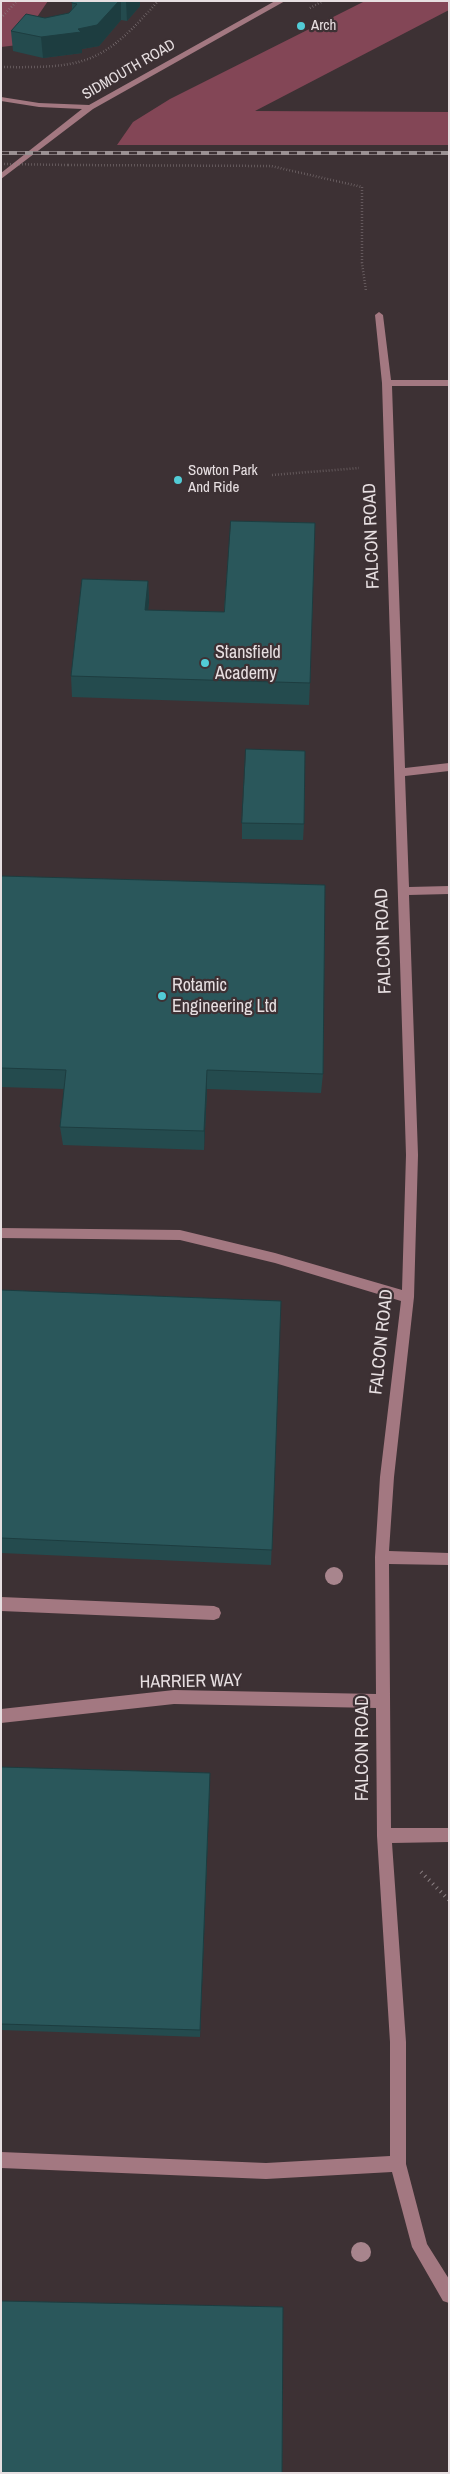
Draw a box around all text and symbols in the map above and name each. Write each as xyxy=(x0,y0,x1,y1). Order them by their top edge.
place label: Arch xyxy=(311,17,336,35)
marker: Arch xyxy=(295,20,307,32)
street label: SIDMOUTH ROAD xyxy=(79,36,179,104)
place label: Sowton Park And Ride xyxy=(188,462,258,497)
marker: Sowton Park And Ride xyxy=(172,474,184,486)
street label: FALCON ROAD xyxy=(359,483,385,589)
place label: Stansfield Academy xyxy=(215,642,281,684)
marker: Stansfield Academy xyxy=(199,657,211,669)
street label: FALCON ROAD xyxy=(371,888,397,994)
place label: Rotamic Engineering Ltd xyxy=(172,975,277,1018)
marker: Rotamic Engineering Ltd xyxy=(156,990,168,1002)
street label: FALCON ROAD xyxy=(366,1288,398,1396)
street label: HARRIER WAY xyxy=(140,1670,242,1694)
street label: FALCON ROAD xyxy=(352,1695,374,1801)

